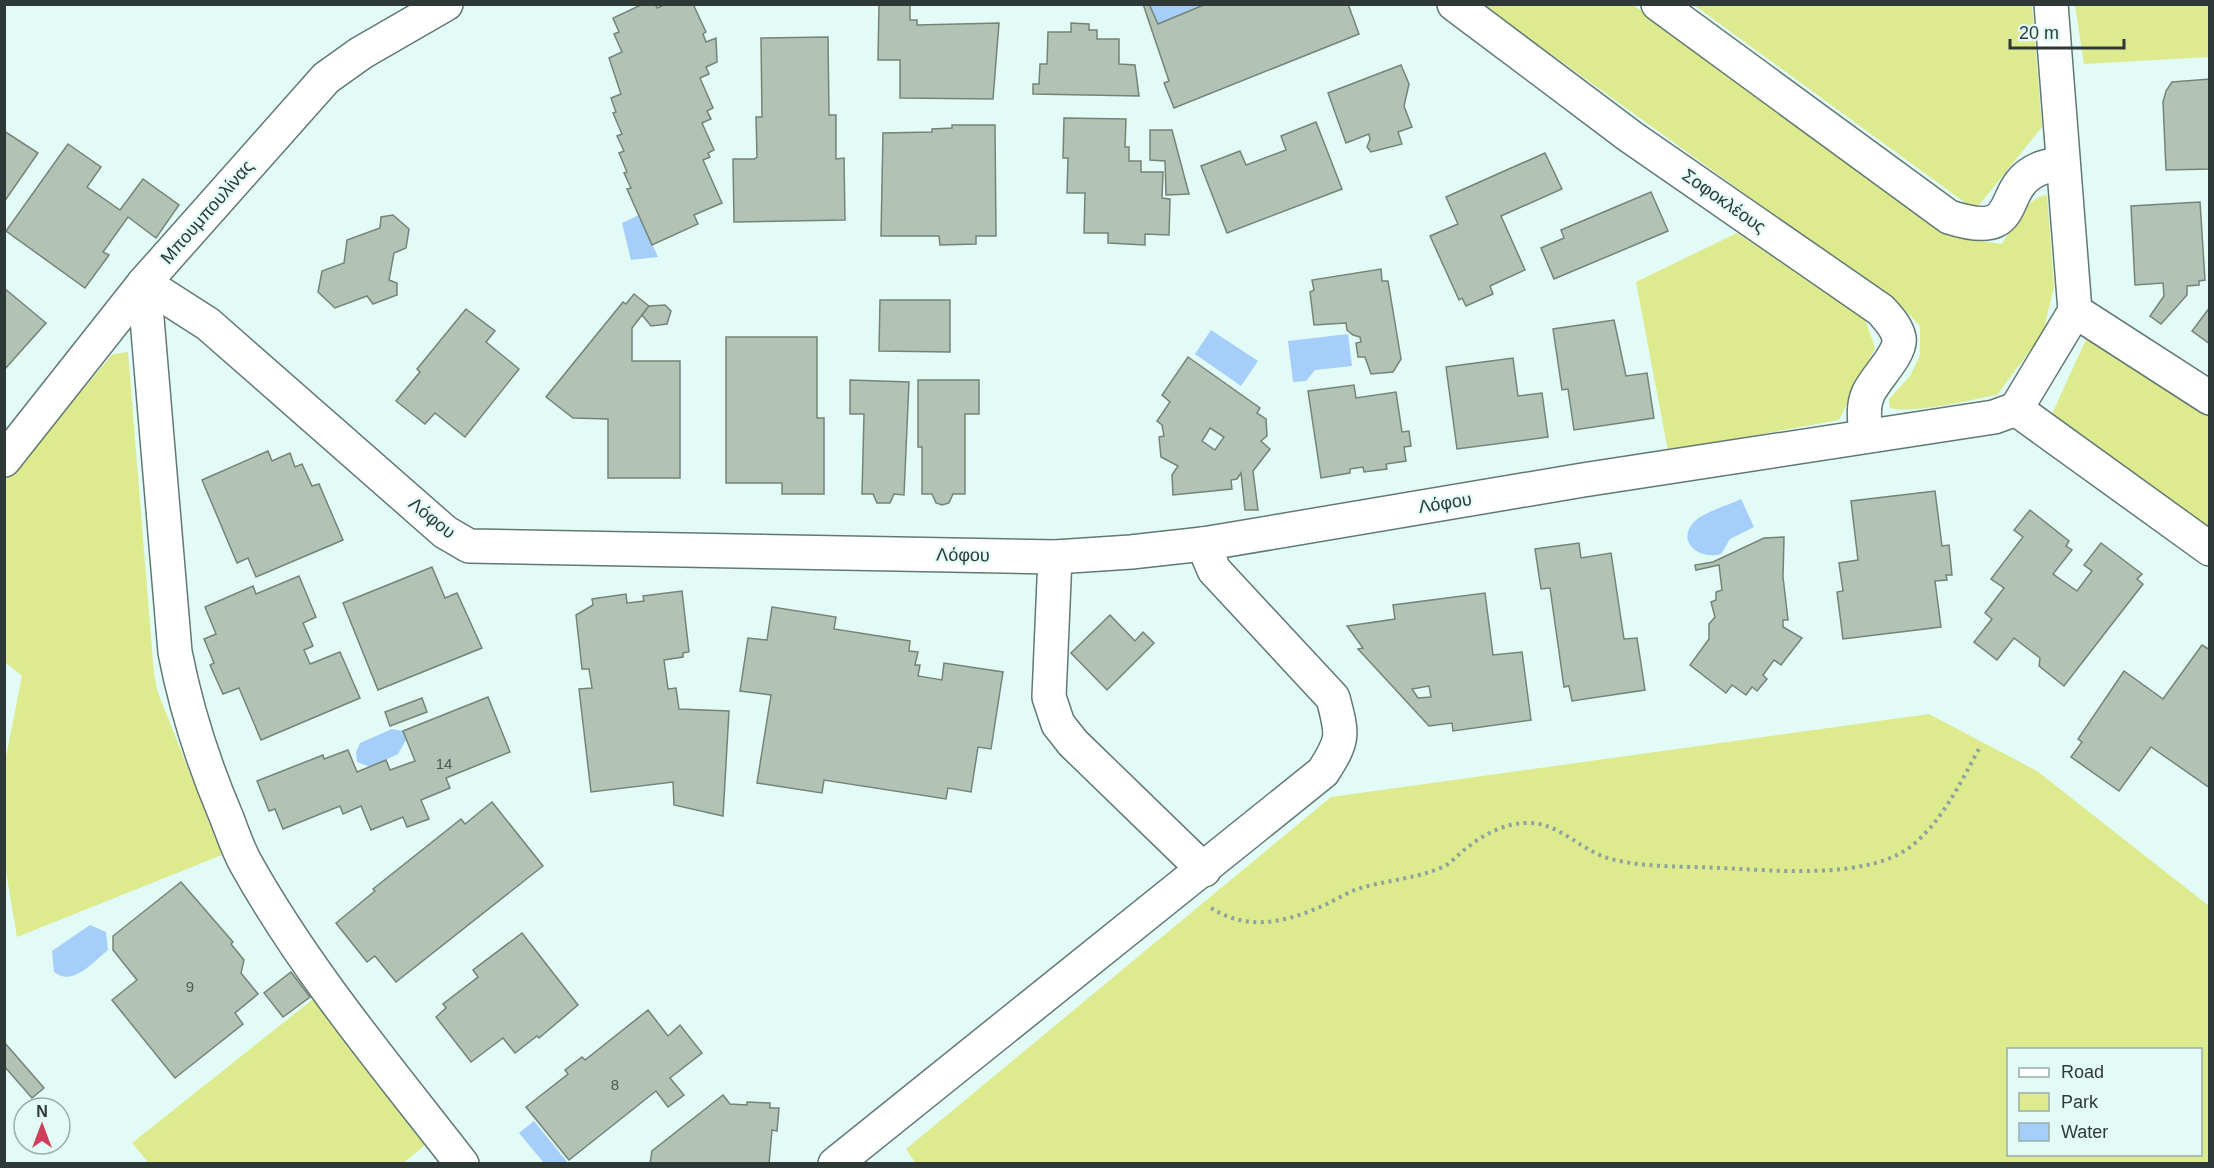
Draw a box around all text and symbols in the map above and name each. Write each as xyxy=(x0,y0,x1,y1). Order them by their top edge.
scale bar xyxy=(2010,12,2124,50)
text: 20 m xyxy=(2019,23,2059,43)
street label: Μπουμπουλίνας xyxy=(157,156,258,268)
street label: Σοφοκλέους xyxy=(1678,165,1770,237)
street label: Λόφου xyxy=(1417,489,1473,517)
street label: Λόφου xyxy=(405,493,459,543)
street label: Λόφου xyxy=(936,545,990,565)
house number: 14 xyxy=(436,755,452,772)
house number: 9 xyxy=(186,978,194,995)
legend xyxy=(2007,1048,2202,1156)
text: Road xyxy=(2061,1062,2104,1082)
house number: 8 xyxy=(611,1076,619,1093)
text: Park xyxy=(2061,1092,2099,1112)
north arrow xyxy=(12,1096,72,1156)
text: N xyxy=(36,1103,48,1120)
text: Water xyxy=(2061,1122,2108,1142)

